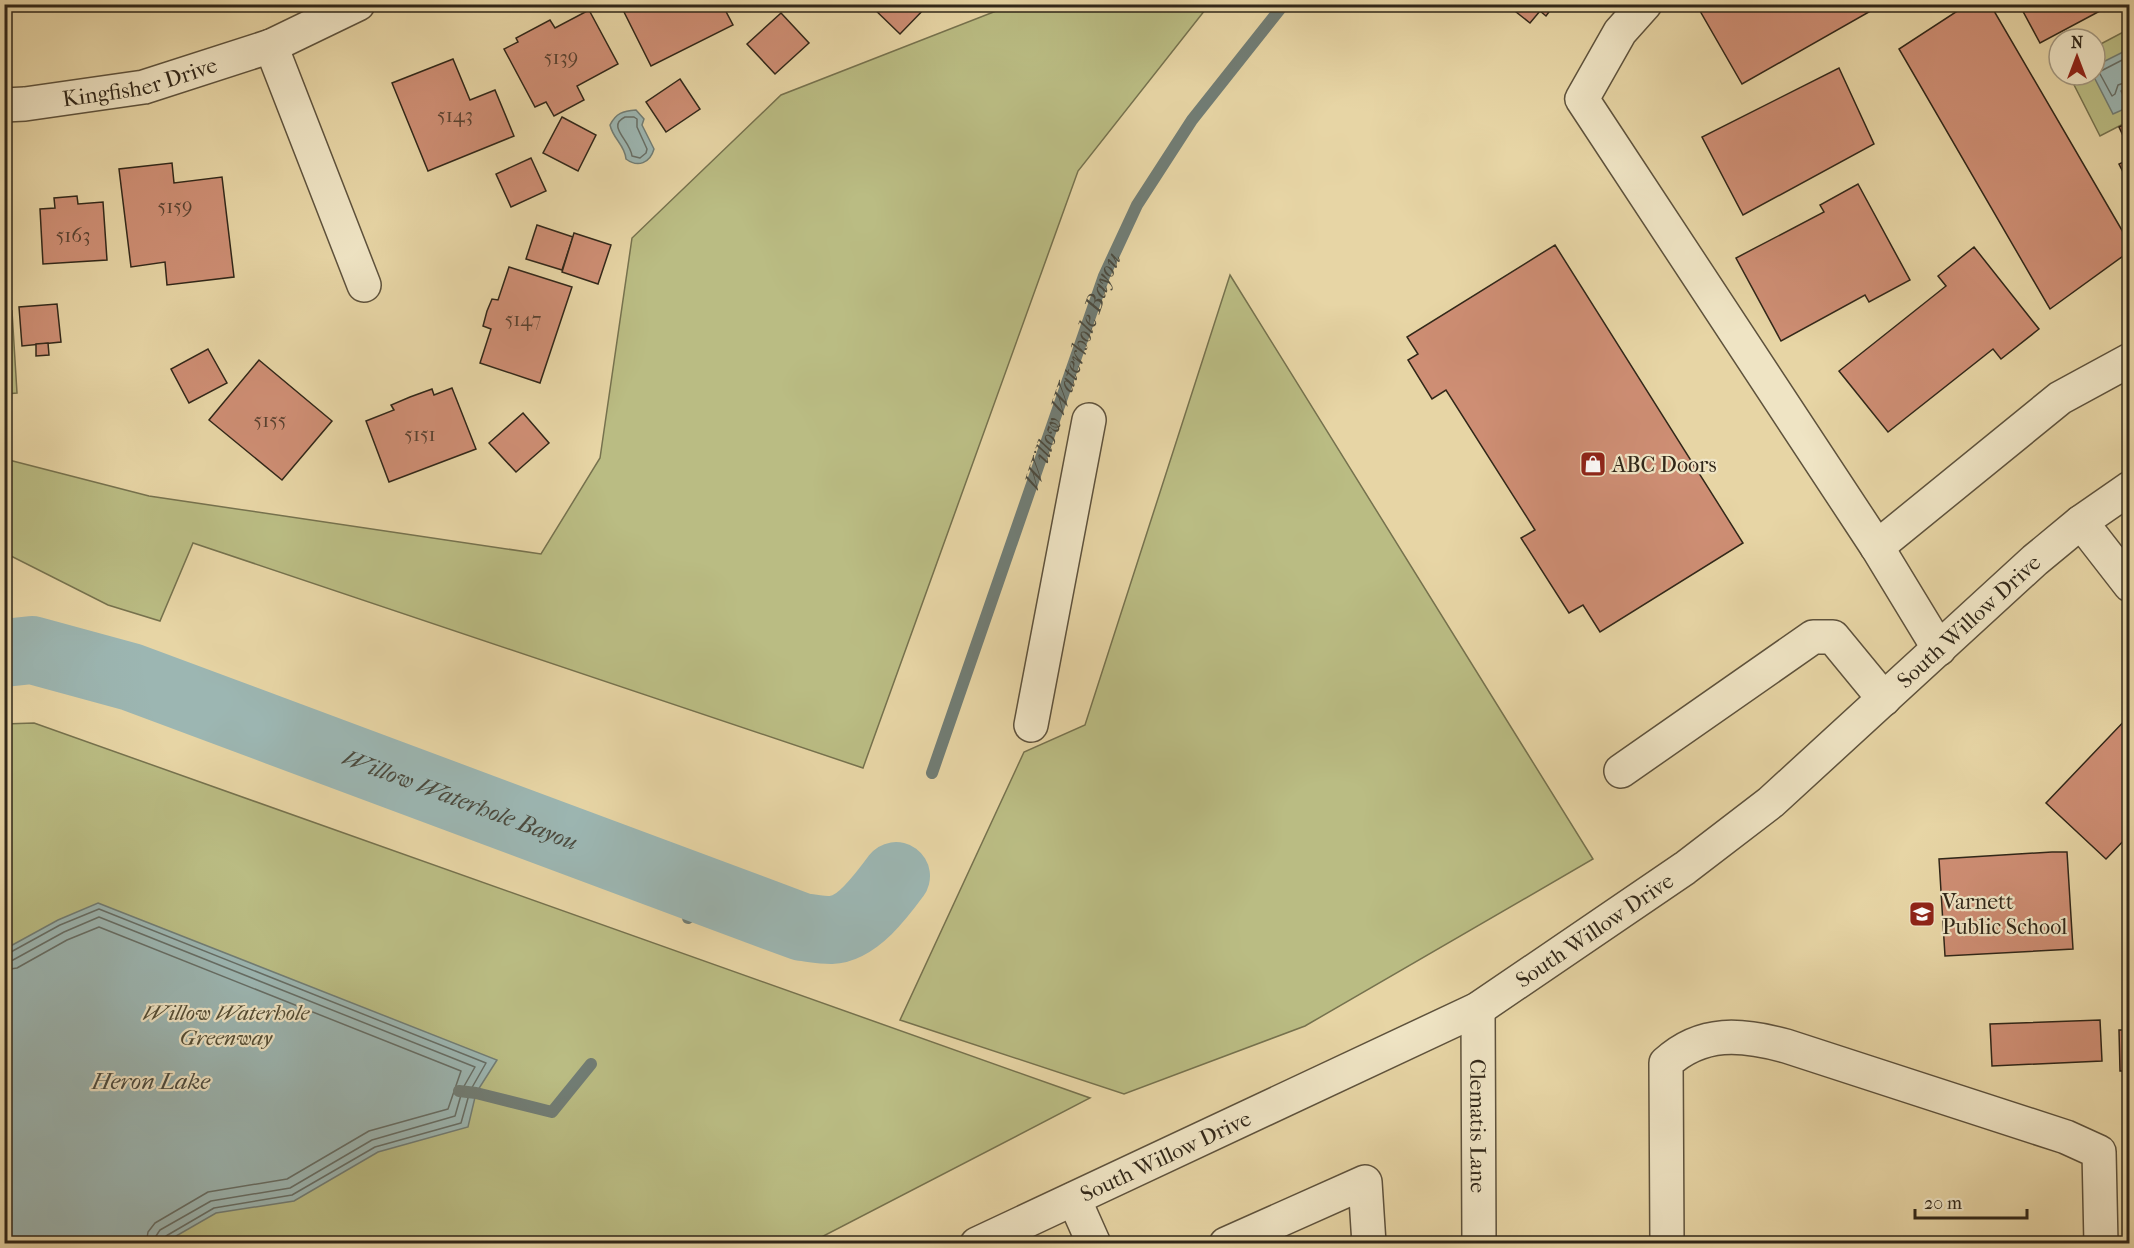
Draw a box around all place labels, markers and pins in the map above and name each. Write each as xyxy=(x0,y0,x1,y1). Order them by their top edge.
shop icon: ABC Doors xyxy=(1578,449,1608,479)
place label: ABC Doors xyxy=(1611,452,1717,478)
place label: Varnett Public School xyxy=(1941,889,2067,940)
school or university icon: Varnett Public School xyxy=(1907,899,1937,929)

